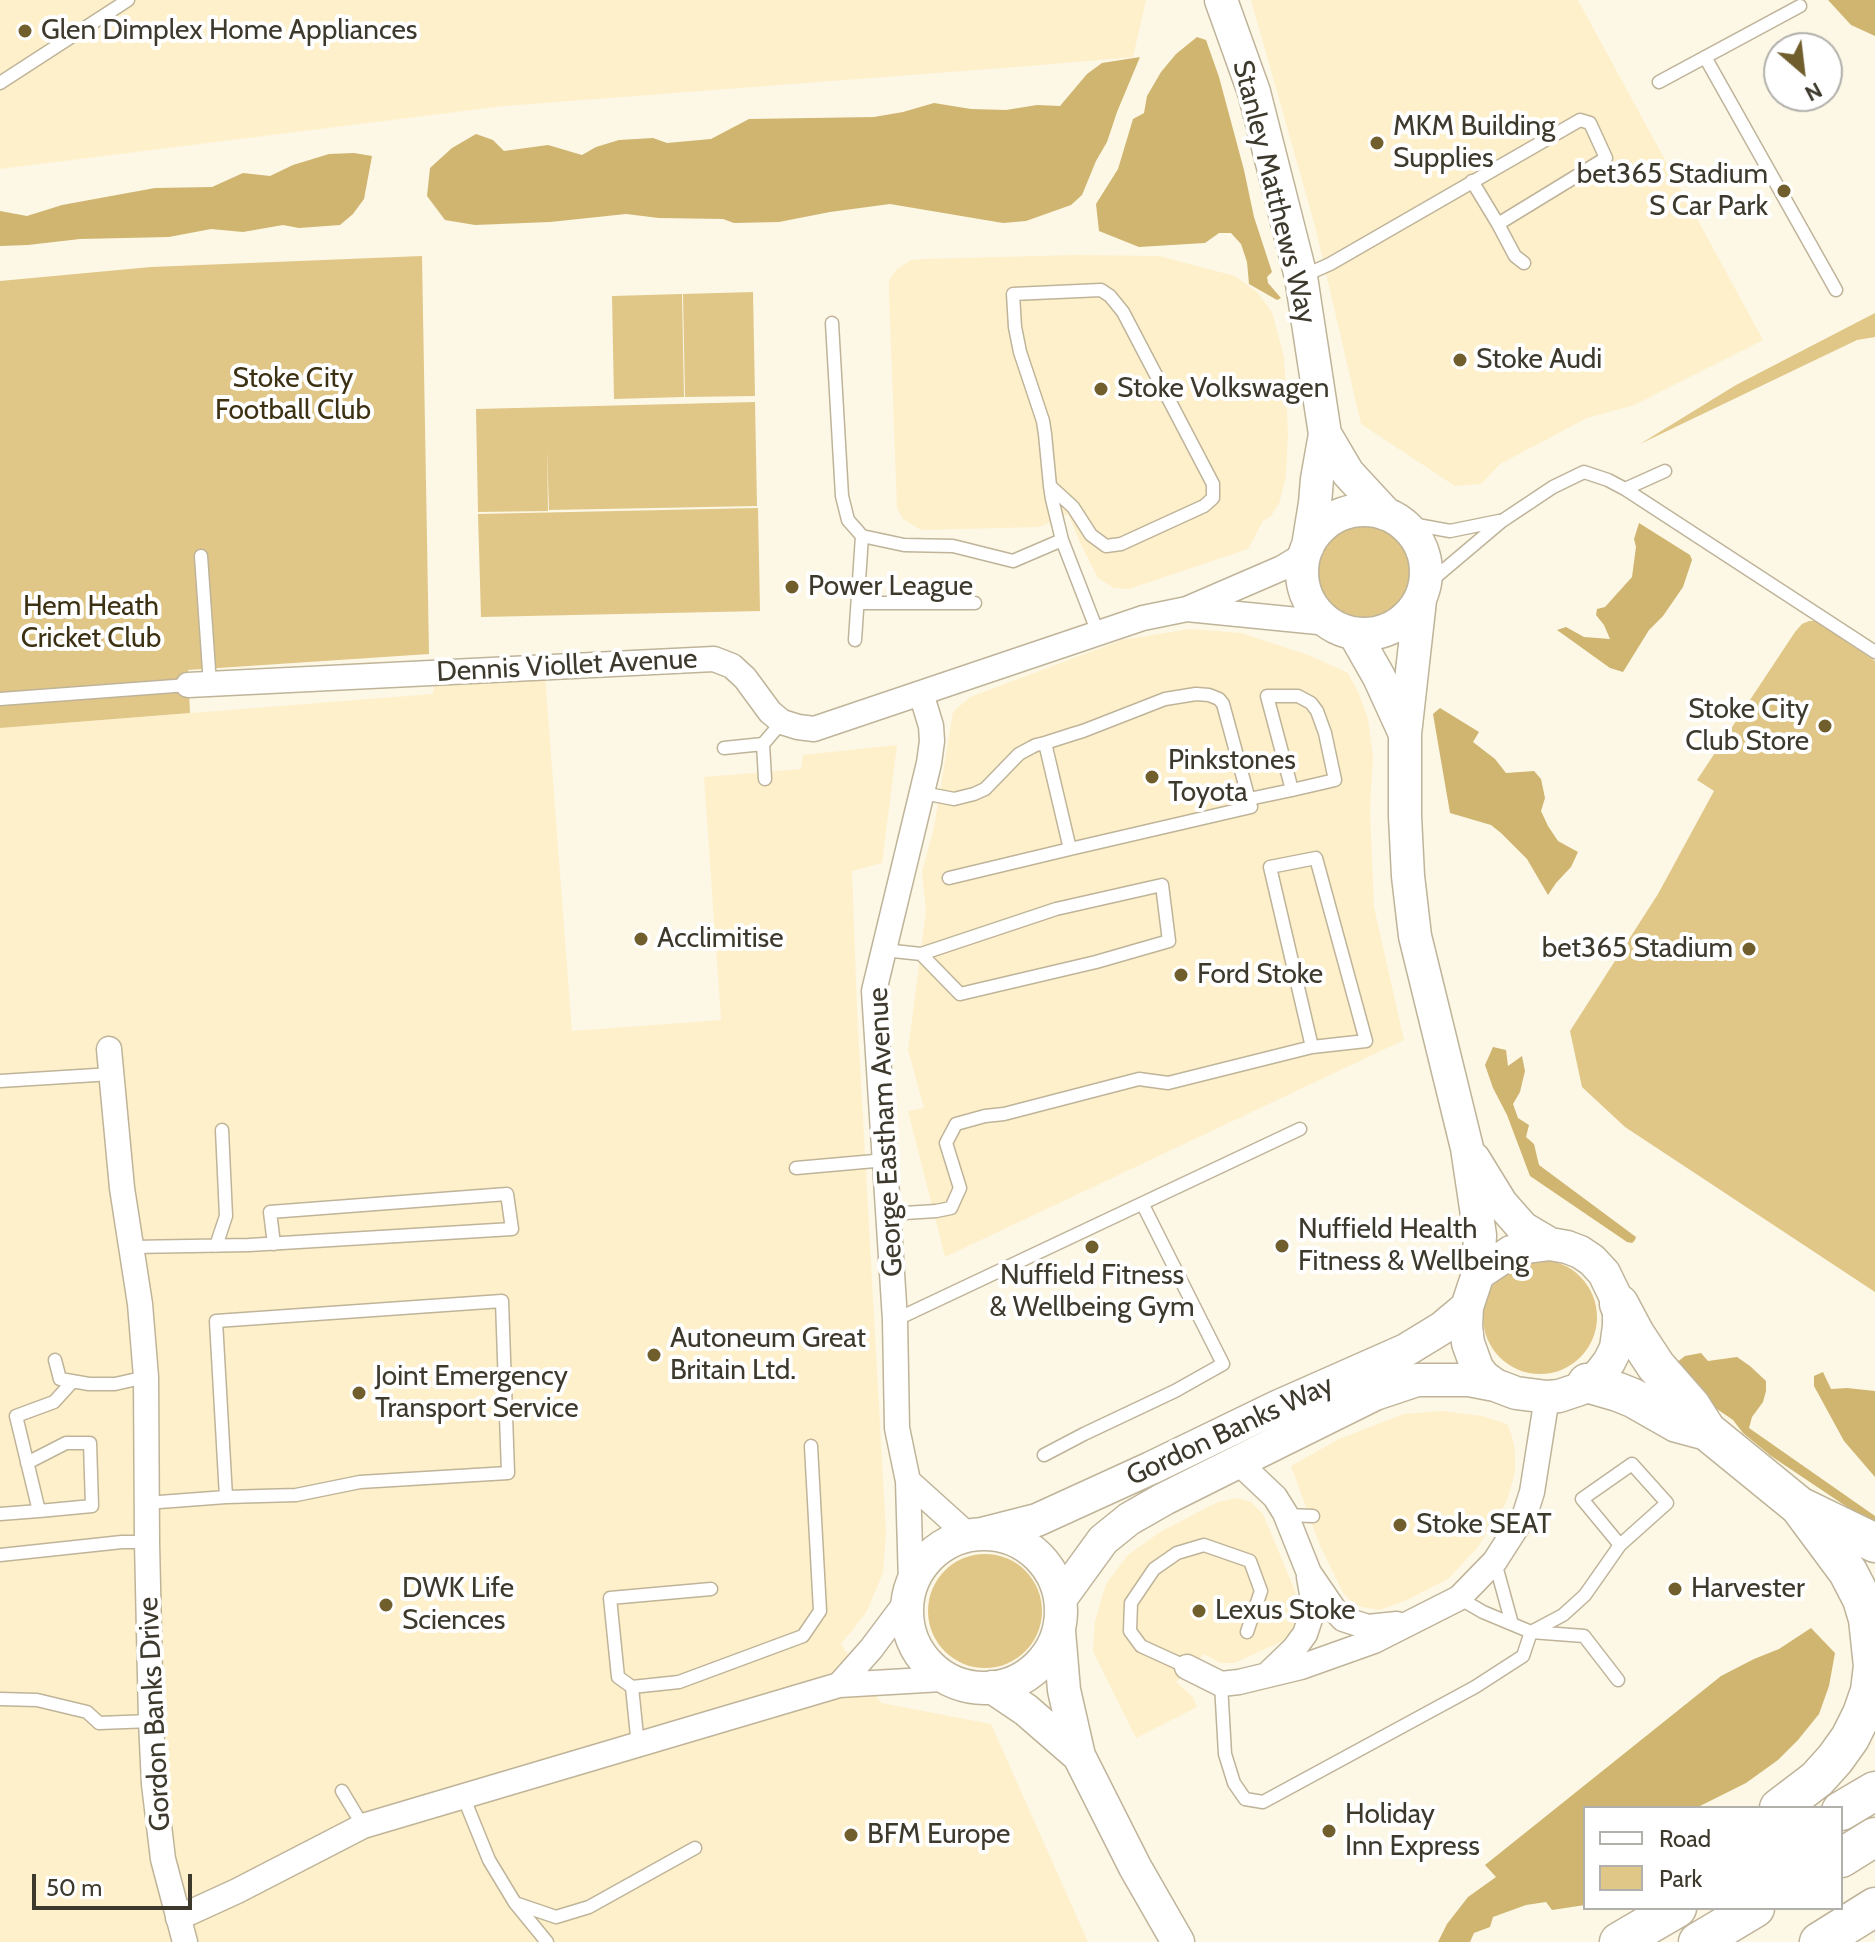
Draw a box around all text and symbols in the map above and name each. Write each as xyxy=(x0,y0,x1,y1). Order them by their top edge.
place label: Glen Dimplex Home Appliances xyxy=(41,14,417,48)
marker: Glen Dimplex Home Appliances xyxy=(16,22,34,40)
north arrow xyxy=(1763,32,1843,112)
street label: Stanley Matthews Way xyxy=(1225,57,1323,327)
text: N xyxy=(1800,76,1827,107)
place label: MKM Building Supplies xyxy=(1393,110,1555,176)
marker: MKM Building Supplies xyxy=(1368,134,1386,152)
place label: bet365 Stadium S Car Park xyxy=(1577,158,1768,224)
marker: bet365 Stadium S Car Park xyxy=(1775,182,1793,200)
place label: Stoke Audi xyxy=(1476,343,1602,377)
marker: Stoke Audi xyxy=(1451,351,1469,369)
park label: Stoke City Football Club xyxy=(215,362,371,428)
place label: Stoke Volkswagen xyxy=(1117,372,1329,406)
marker: Stoke Volkswagen xyxy=(1092,380,1110,398)
place label: Power League xyxy=(808,570,973,604)
marker: Power League xyxy=(783,578,801,596)
park label: Hem Heath Cricket Club xyxy=(21,590,161,656)
street label: Dennis Viollet Avenue xyxy=(436,642,698,690)
place label: Stoke City Club Store xyxy=(1685,693,1809,759)
marker: Stoke City Club Store xyxy=(1816,717,1834,735)
place label: Pinkstones Toyota xyxy=(1168,744,1296,810)
marker: Pinkstones Toyota xyxy=(1143,768,1161,786)
place label: Acclimitise xyxy=(657,922,784,956)
marker: Acclimitise xyxy=(632,930,650,948)
place label: bet365 Stadium xyxy=(1542,932,1733,966)
marker: bet365 Stadium xyxy=(1740,940,1758,958)
place label: Ford Stoke xyxy=(1197,958,1323,992)
marker: Ford Stoke xyxy=(1172,966,1190,984)
street label: George Eastham Avenue xyxy=(862,986,910,1278)
place label: Nuffield Health Fitness & Wellbeing xyxy=(1298,1213,1529,1279)
marker: Nuffield Health Fitness & Wellbeing xyxy=(1273,1237,1291,1255)
marker: Nuffield Fitness & Wellbeing Gym xyxy=(1083,1238,1101,1256)
place label: Nuffield Fitness & Wellbeing Gym xyxy=(989,1259,1195,1325)
place label: Autoneum Great Britain Ltd. xyxy=(670,1322,866,1388)
marker: Autoneum Great Britain Ltd. xyxy=(645,1346,663,1364)
place label: Joint Emergency Transport Service xyxy=(375,1360,578,1426)
street label: Gordon Banks Way xyxy=(1121,1368,1339,1494)
marker: Joint Emergency Transport Service xyxy=(350,1384,368,1402)
place label: Stoke SEAT xyxy=(1416,1508,1552,1542)
marker: Stoke SEAT xyxy=(1391,1516,1409,1534)
place label: DWK Life Sciences xyxy=(402,1572,514,1638)
place label: Harvester xyxy=(1691,1572,1805,1606)
marker: Harvester xyxy=(1666,1580,1684,1598)
place label: Lexus Stoke xyxy=(1215,1594,1356,1628)
street label: Gordon Banks Drive xyxy=(132,1596,178,1832)
marker: DWK Life Sciences xyxy=(377,1596,395,1614)
marker: Lexus Stoke xyxy=(1190,1602,1208,1620)
place label: Holiday Inn Express xyxy=(1345,1798,1480,1864)
legend xyxy=(1583,1806,1843,1910)
place label: BFM Europe xyxy=(867,1818,1010,1852)
marker: Holiday Inn Express xyxy=(1320,1822,1338,1840)
text: Road xyxy=(1659,1824,1711,1853)
marker: BFM Europe xyxy=(842,1826,860,1844)
scale bar xyxy=(36,1858,196,1908)
text: Park xyxy=(1659,1864,1702,1893)
text: 50 m xyxy=(46,1873,102,1902)

